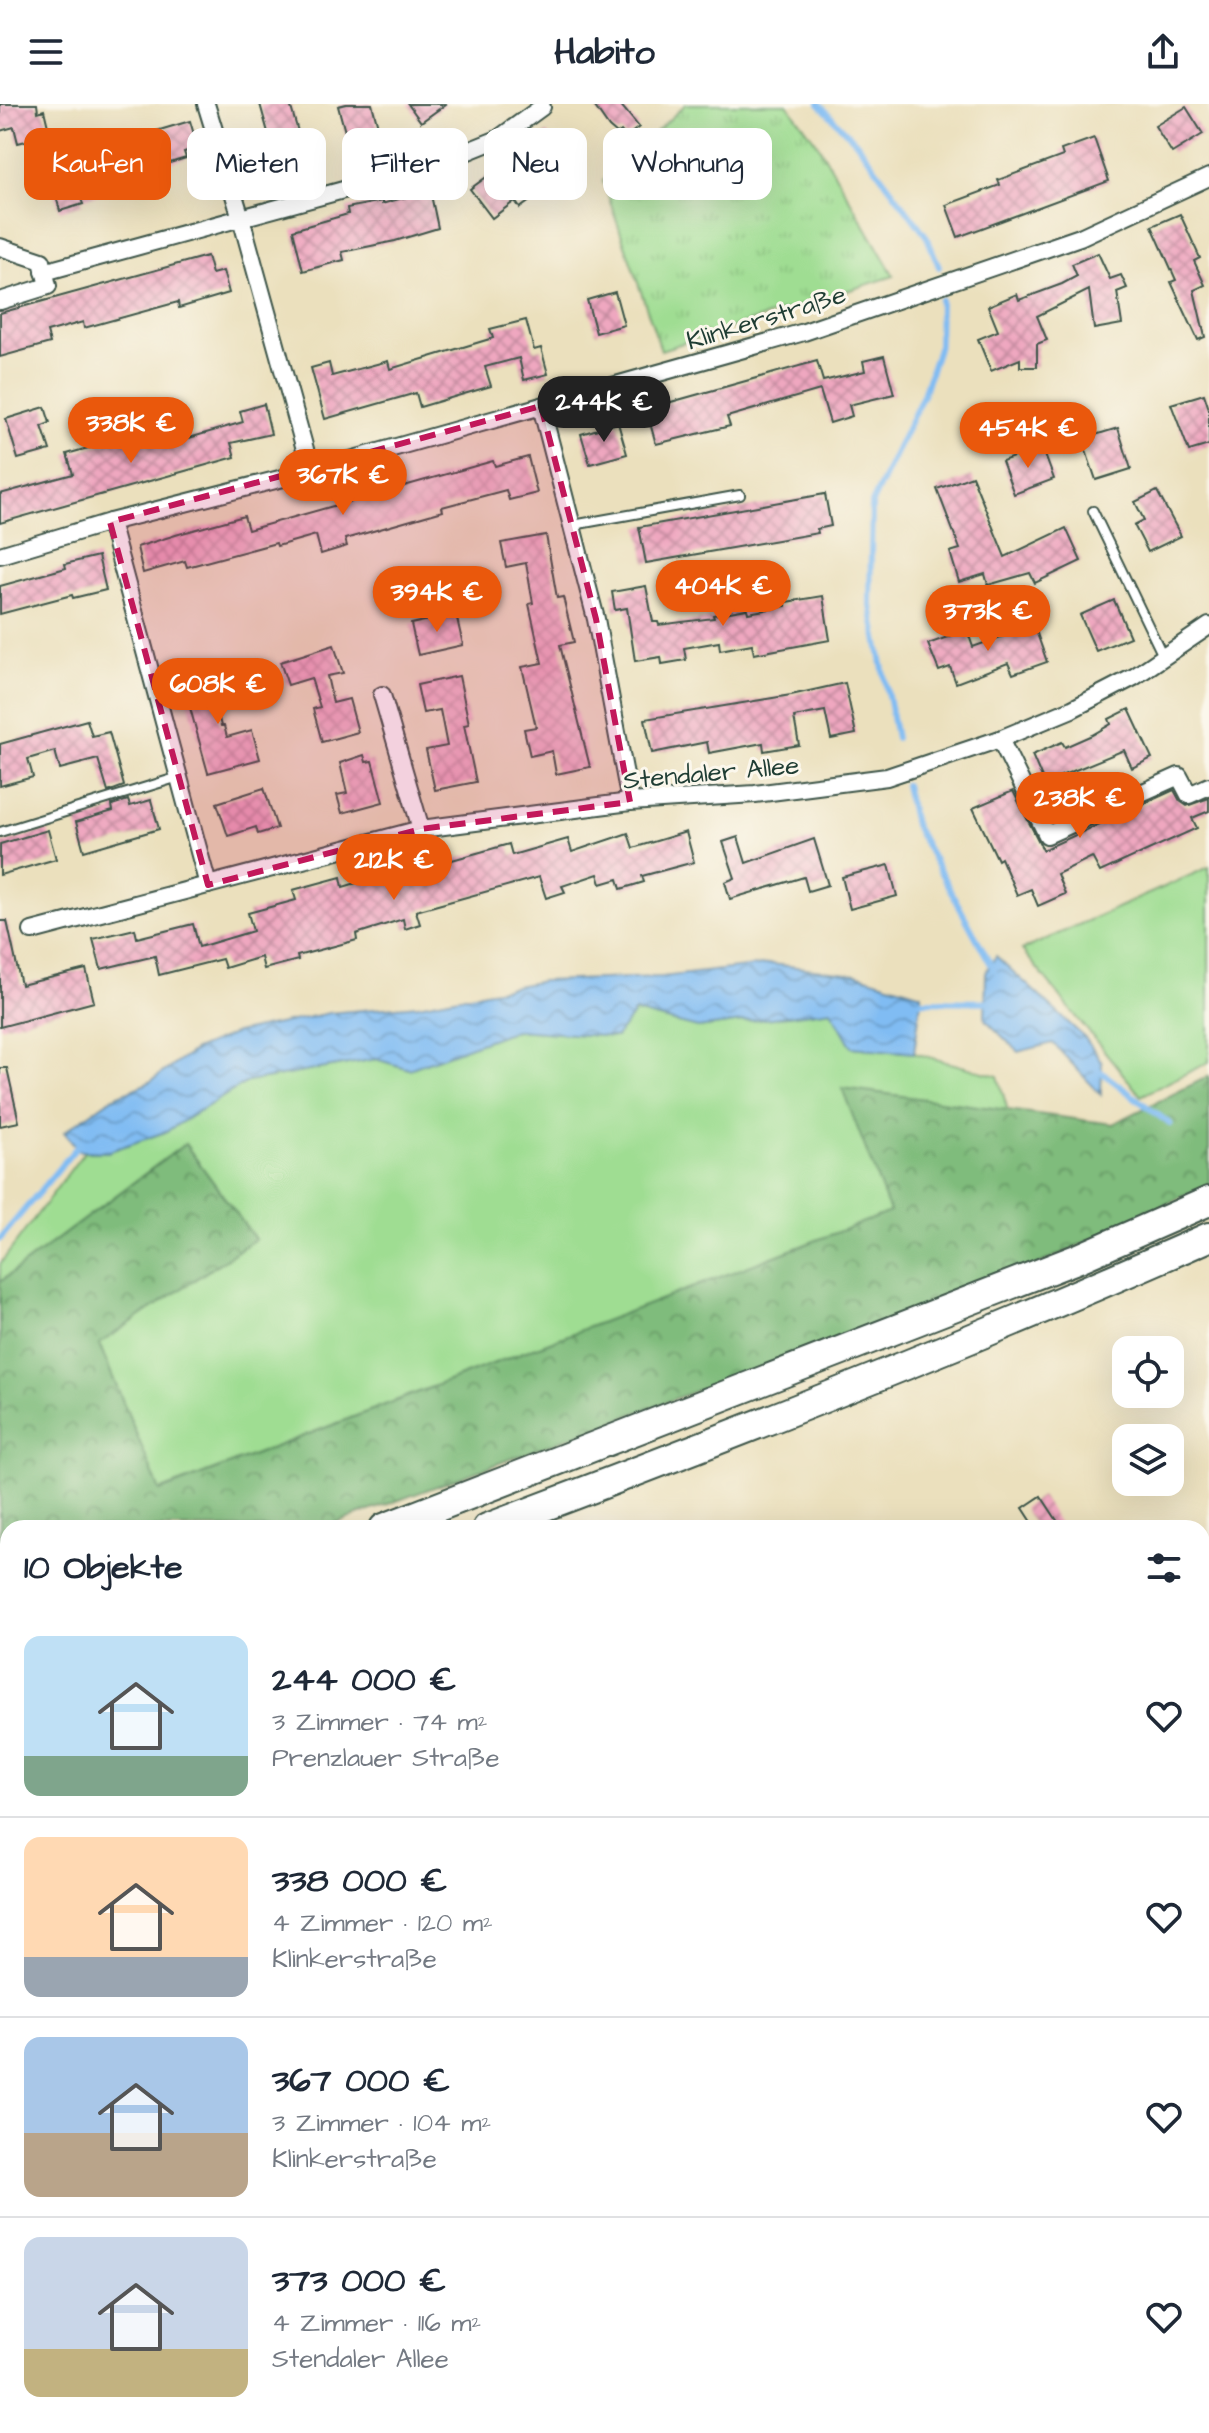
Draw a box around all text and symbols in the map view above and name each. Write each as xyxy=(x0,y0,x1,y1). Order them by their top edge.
text: Habito xyxy=(554,27,655,78)
icon: menu xyxy=(24,30,68,74)
icon: share xyxy=(1141,30,1185,74)
chip: Kaufen xyxy=(24,128,171,200)
chip: Mieten xyxy=(187,128,326,200)
chip: Filter xyxy=(342,128,468,200)
chip: Neu xyxy=(484,128,587,200)
chip: Wohnung xyxy=(603,128,772,200)
street label: Klinkerstraße xyxy=(682,277,850,359)
pin: 244K € xyxy=(539,376,669,444)
text: 244K € xyxy=(555,384,653,420)
pin: 338K € xyxy=(66,397,196,465)
pin: 454K € xyxy=(963,402,1093,470)
text: 338K € xyxy=(86,405,176,441)
text: 454K € xyxy=(978,410,1078,446)
pin: 367K € xyxy=(278,449,408,517)
text: 367K € xyxy=(297,457,389,493)
pin: 404K € xyxy=(658,560,788,628)
pin: 394K € xyxy=(372,566,502,634)
text: 404K € xyxy=(674,568,772,604)
text: 394K € xyxy=(391,574,483,610)
pin: 373K € xyxy=(923,585,1053,653)
text: 373K € xyxy=(943,593,1033,629)
pin: 608K € xyxy=(153,658,283,726)
text: 608K € xyxy=(170,666,266,702)
street label: Stendaler Allee xyxy=(621,747,801,799)
pin: 238K € xyxy=(1015,772,1145,840)
text: 238K € xyxy=(1034,780,1126,816)
pin: 212K € xyxy=(329,834,459,902)
text: 212K € xyxy=(354,842,434,878)
map controls xyxy=(1112,1336,1184,1496)
button: locate xyxy=(1112,1336,1184,1408)
button: layers xyxy=(1112,1424,1184,1496)
text: 10 Objekte xyxy=(24,1544,183,1592)
icon: filters xyxy=(1142,1546,1186,1590)
text: 244 000 € xyxy=(272,1656,456,1704)
icon: home xyxy=(88,1668,184,1764)
icon: heart xyxy=(1142,1694,1186,1738)
text: 3 Zimmer · 74 m² xyxy=(272,1704,487,1740)
text: Prenzlauer Straße xyxy=(272,1740,500,1776)
text: 338 000 € xyxy=(272,1857,447,1905)
icon: home xyxy=(88,1869,184,1965)
icon: heart xyxy=(1142,1895,1186,1939)
text: 4 Zimmer · 120 m² xyxy=(272,1905,493,1941)
text: Klinkerstraße xyxy=(272,1941,437,1977)
text: 367 000 € xyxy=(272,2057,450,2105)
icon: home xyxy=(88,2069,184,2165)
icon: heart xyxy=(1142,2095,1186,2139)
text: 3 Zimmer · 104 m² xyxy=(272,2105,491,2141)
text: Klinkerstraße xyxy=(272,2141,437,2177)
text: 373 000 € xyxy=(272,2257,446,2305)
icon: home xyxy=(88,2269,184,2365)
icon: heart xyxy=(1142,2295,1186,2339)
text: 4 Zimmer · 116 m² xyxy=(272,2305,481,2341)
text: Stendaler Allee xyxy=(272,2341,449,2377)

